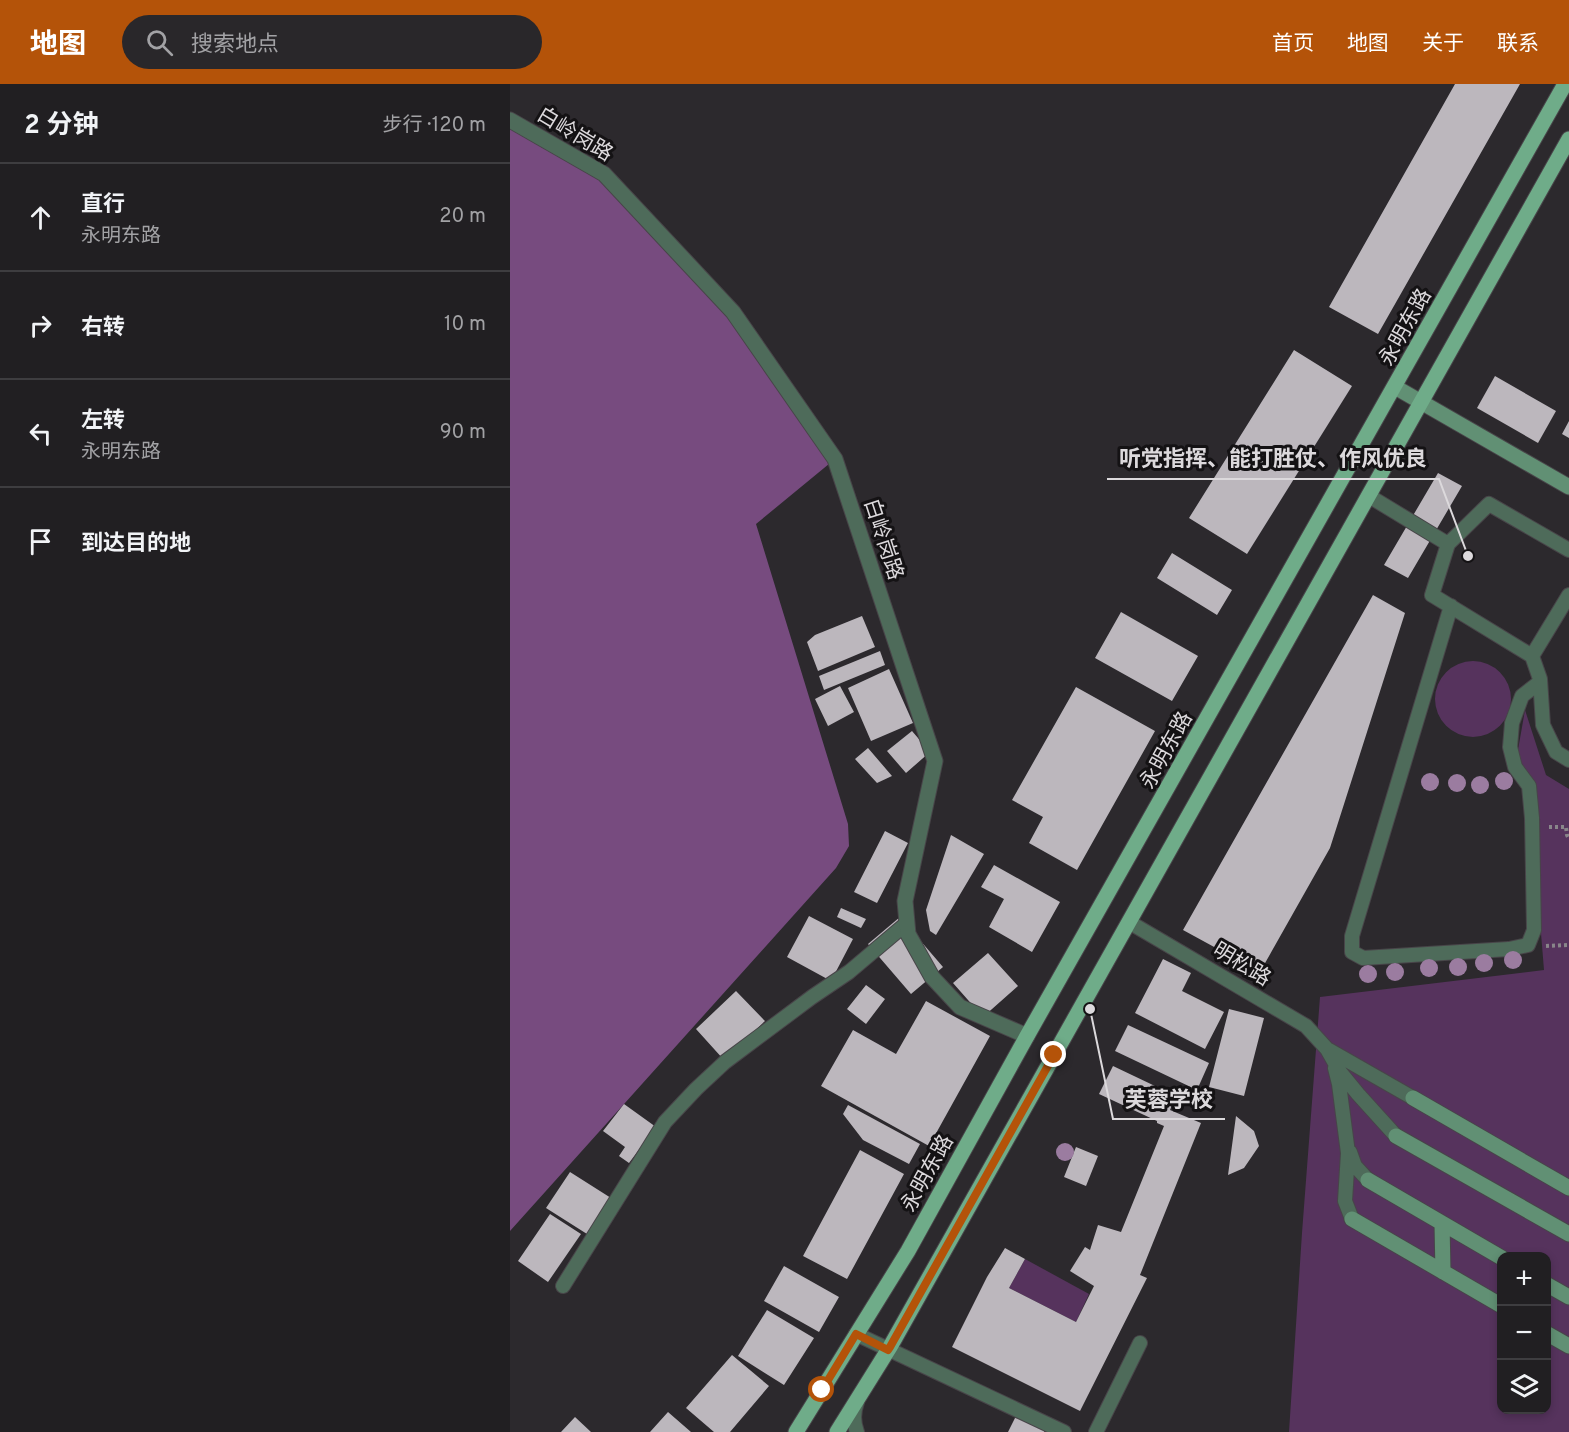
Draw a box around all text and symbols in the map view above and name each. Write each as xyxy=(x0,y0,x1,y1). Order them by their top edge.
search box xyxy=(122,15,542,69)
icon: search xyxy=(143,26,176,59)
text: 地图 xyxy=(30,28,86,64)
text: 首页 xyxy=(1272,31,1314,58)
text: 地图 xyxy=(1347,31,1389,58)
text: 关于 xyxy=(1422,31,1464,58)
text: 联系 xyxy=(1497,31,1539,58)
text: 搜索地点 xyxy=(191,32,279,59)
street label: 白岭岗路 xyxy=(531,102,617,168)
text: 2 分钟 xyxy=(24,110,98,143)
text: 步行 · 120 m xyxy=(382,113,486,139)
text: 直行 xyxy=(81,192,125,219)
icon: ahead xyxy=(24,201,57,234)
text: 20 m xyxy=(439,204,486,230)
text: 永明东路 xyxy=(81,224,161,250)
street label: 永明东路 xyxy=(1374,284,1438,371)
icon: right xyxy=(24,309,57,342)
text: 10 m xyxy=(444,312,486,338)
text: 右转 xyxy=(81,315,125,342)
text: 左转 xyxy=(81,408,125,435)
icon: left xyxy=(24,417,57,450)
text: 90 m xyxy=(440,420,486,446)
callout: 听党指挥、能打胜仗、作风优良 xyxy=(1107,439,1439,479)
text: 永明东路 xyxy=(81,440,161,466)
text: 听党指挥、能打胜仗、作风优良 xyxy=(1119,447,1427,474)
street label: 白岭岗路 xyxy=(857,495,908,584)
icon: arrive xyxy=(24,525,57,558)
text: 到达目的地 xyxy=(81,531,191,558)
street label: 永明东路 xyxy=(1135,707,1199,794)
street label: 明松路 xyxy=(1207,937,1275,993)
route end xyxy=(1040,1041,1066,1067)
callout: 芙蓉学校 xyxy=(1113,1079,1225,1119)
text: 芙蓉学校 xyxy=(1125,1088,1213,1115)
street label: 永明东路 xyxy=(896,1130,960,1217)
map controls xyxy=(1497,1252,1551,1414)
button: + xyxy=(1497,1252,1551,1306)
button: − xyxy=(1497,1306,1551,1360)
button: layers xyxy=(1497,1360,1551,1414)
route start xyxy=(808,1376,834,1402)

